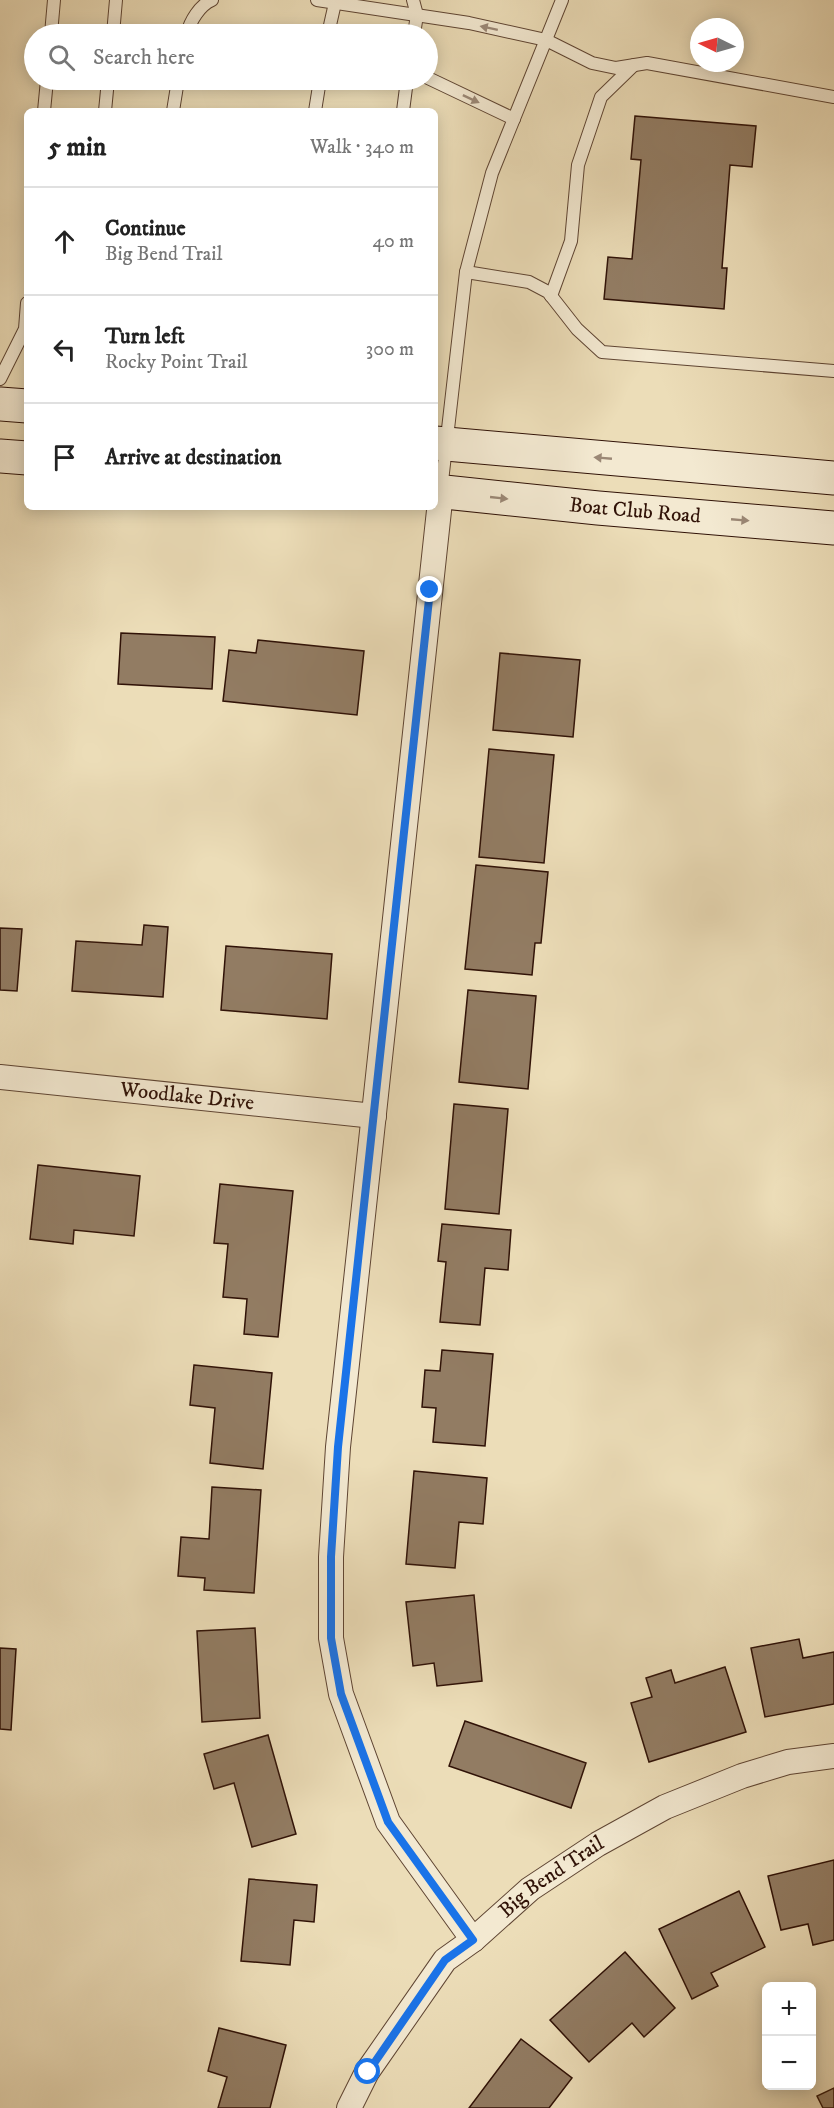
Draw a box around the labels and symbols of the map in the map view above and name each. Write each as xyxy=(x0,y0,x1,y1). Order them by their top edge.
north arrow xyxy=(690,18,744,72)
one-way arrow xyxy=(479,22,498,32)
one-way arrow xyxy=(462,94,479,103)
one-way arrow xyxy=(593,453,612,463)
street label: Boat Club Road xyxy=(568,492,702,530)
one-way arrow xyxy=(489,493,508,503)
one-way arrow xyxy=(731,515,750,525)
route end xyxy=(416,576,442,602)
street label: Woodlake Drive xyxy=(118,1076,256,1116)
street label: Big Bend Trail xyxy=(493,1830,609,1924)
route start xyxy=(354,2058,380,2084)

